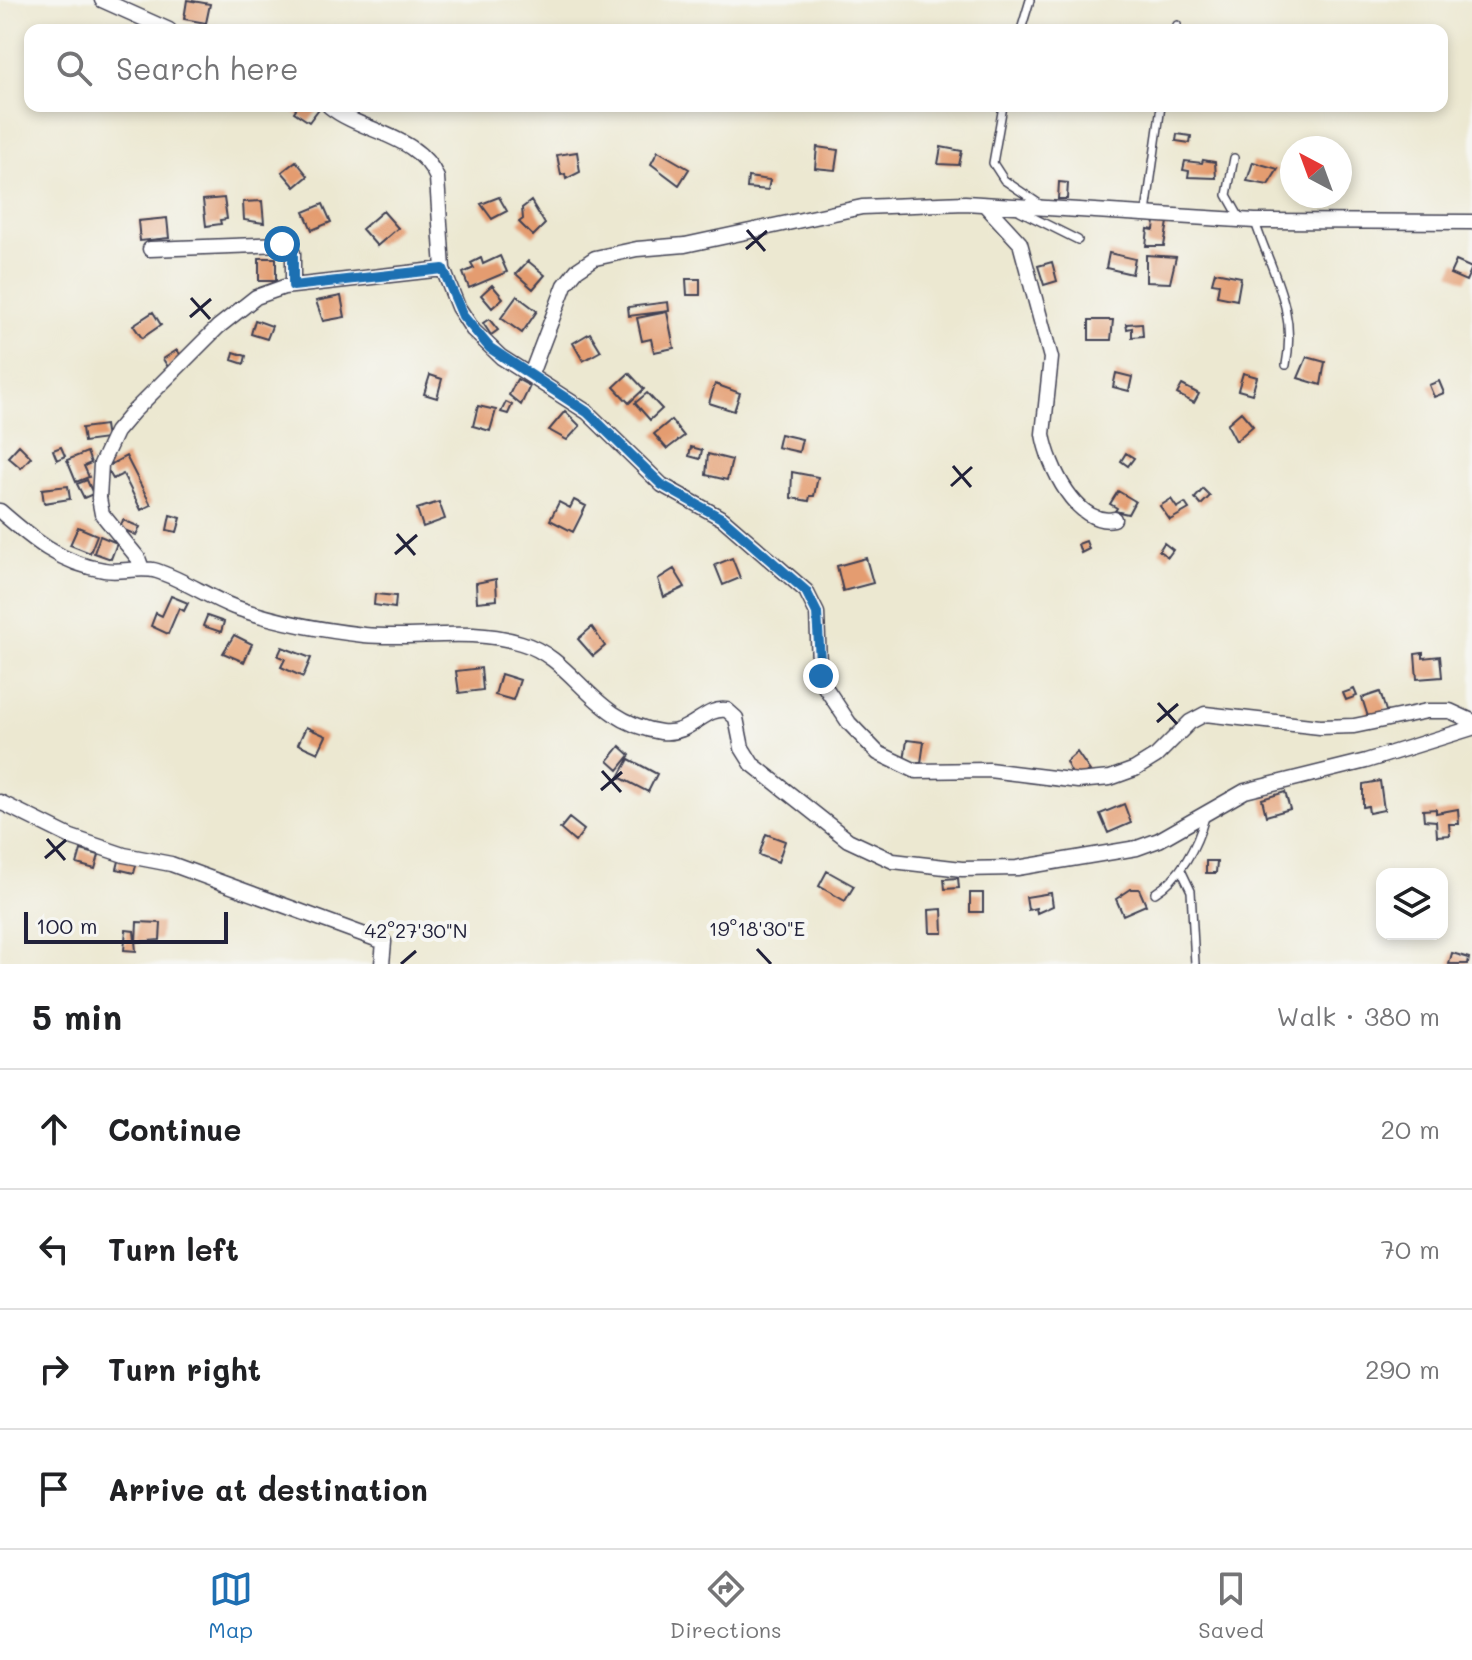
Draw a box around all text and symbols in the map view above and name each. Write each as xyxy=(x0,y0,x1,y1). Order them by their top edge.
search box xyxy=(24,24,1448,112)
icon: search xyxy=(52,46,96,90)
text: Search here xyxy=(116,48,299,88)
north arrow xyxy=(1280,136,1352,208)
route start xyxy=(264,226,300,262)
route end xyxy=(803,658,839,694)
map controls xyxy=(1376,868,1448,940)
button: layers xyxy=(1376,868,1448,940)
scale bar xyxy=(24,908,228,944)
text: 100 m xyxy=(36,911,98,940)
text: 19°18'30"E xyxy=(709,915,805,941)
text: 42°27'30"N xyxy=(364,917,468,943)
text: 5 min xyxy=(32,994,122,1039)
text: Walk · 380 m xyxy=(1277,999,1440,1033)
icon: ahead xyxy=(32,1107,76,1151)
text: Continue xyxy=(108,1109,241,1149)
text: 20 m xyxy=(1380,1112,1440,1146)
icon: left xyxy=(32,1227,76,1271)
text: Turn left xyxy=(108,1229,239,1269)
text: 70 m xyxy=(1380,1232,1440,1266)
icon: right xyxy=(32,1347,76,1391)
text: Turn right xyxy=(108,1349,261,1389)
text: 290 m xyxy=(1365,1352,1440,1386)
icon: arrive xyxy=(32,1467,76,1511)
text: Arrive at destination xyxy=(108,1469,428,1509)
tab: Map xyxy=(208,1567,253,1644)
tab: Directions xyxy=(670,1567,782,1644)
tab: Saved xyxy=(1198,1567,1264,1644)

